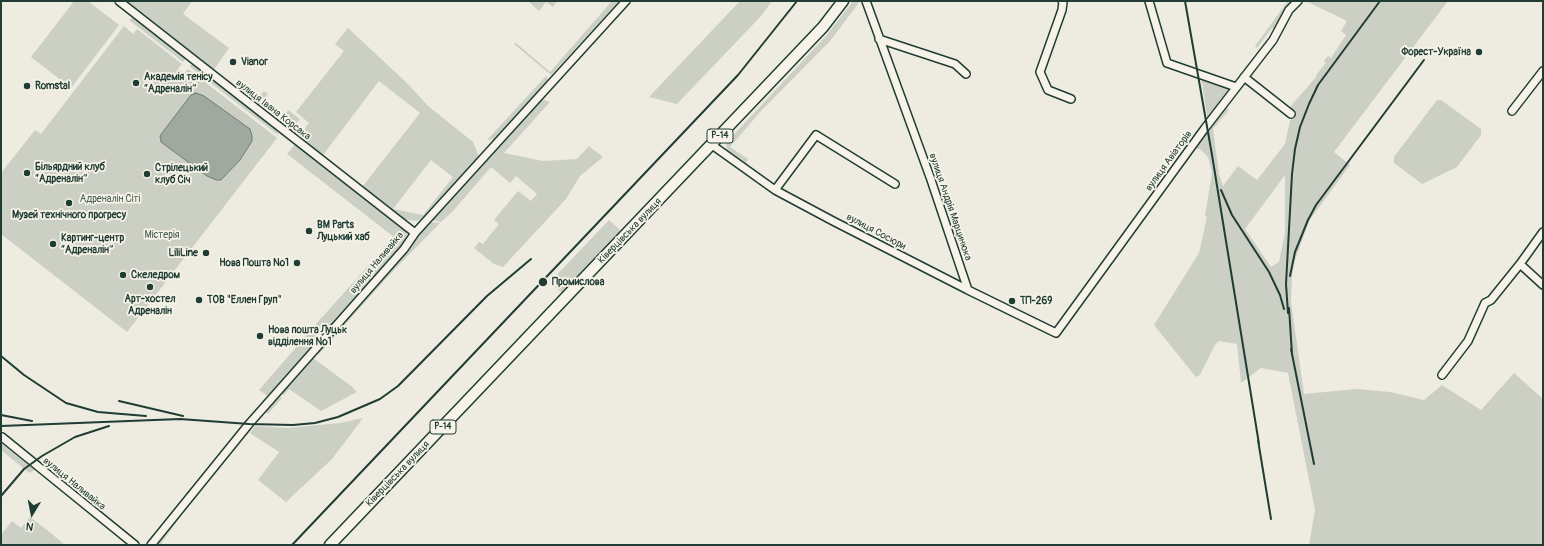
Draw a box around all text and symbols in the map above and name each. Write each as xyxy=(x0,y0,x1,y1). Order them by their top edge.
place label: Форест-Україна xyxy=(1402,46,1471,58)
marker: Форест-Україна xyxy=(1474,47,1484,57)
place label: Vianor xyxy=(241,56,268,68)
marker: Vianor xyxy=(228,57,238,67)
place label: Академія тенісу “Адреналін” xyxy=(144,71,213,94)
street label: вулиця Івана Корсака xyxy=(233,77,313,143)
marker: Академія тенісу “Адреналін” xyxy=(131,78,141,88)
place label: Romstal xyxy=(35,80,70,92)
marker: Romstal xyxy=(22,81,32,91)
street label: вулиця Авіаторів xyxy=(1143,128,1195,194)
road number: Р-14 xyxy=(707,129,733,143)
street label: вулиця Андрія Марцинюка xyxy=(926,152,974,262)
place label: Більярдний клуб “Адреналін” xyxy=(35,161,105,184)
place label: Стрілецький клуб Січ xyxy=(155,162,208,186)
marker: Більярдний клуб “Адреналін” xyxy=(22,168,32,178)
marker: Стрілецький клуб Січ xyxy=(142,169,152,179)
park label: Адреналін Сіті xyxy=(80,193,140,205)
street label: Ківерцівська вулиця xyxy=(596,196,664,266)
marker: Музей технічного прогресу xyxy=(64,198,74,208)
place label: Музей технічного прогресу xyxy=(12,209,126,221)
street label: вулиця Сосюри xyxy=(844,211,908,253)
place label: BM Parts Луцький хаб xyxy=(317,219,370,242)
marker: BM Parts Луцький хаб xyxy=(304,226,314,236)
park label: Містерія xyxy=(145,229,179,241)
street label: вулиця Наливайка xyxy=(348,230,406,296)
place label: Картинг-центр “Адреналін” xyxy=(61,232,124,256)
marker: Картинг-центр “Адреналін” xyxy=(48,239,58,249)
place label: LiliLine xyxy=(169,247,198,259)
marker: LiliLine xyxy=(201,248,211,258)
place label: Нова Пошта №1 xyxy=(219,257,289,269)
marker: Нова Пошта №1 xyxy=(292,258,302,268)
place label: Скеледром xyxy=(131,269,180,281)
marker: Скеледром xyxy=(118,270,128,280)
marker: Промислова xyxy=(537,276,549,288)
place label: Промислова xyxy=(552,276,604,288)
marker: Арт-хостел Адреналін xyxy=(145,282,155,292)
place label: Арт-хостел Адреналін xyxy=(125,293,175,316)
place label: ТОВ "Еллен Груп" xyxy=(207,294,282,306)
marker: ТОВ "Еллен Груп" xyxy=(194,295,204,305)
place label: ТП-269 xyxy=(1020,295,1052,307)
marker: ТП-269 xyxy=(1007,296,1017,306)
place label: Нова пошта Луцьк відділення №1 xyxy=(268,324,347,348)
marker: Нова пошта Луцьк відділення №1 xyxy=(255,331,265,341)
road number: Р-14 xyxy=(430,420,456,434)
street label: Ківерцівська вулиця xyxy=(364,439,432,509)
street label: вулиця Наливайка xyxy=(40,455,108,513)
north arrow xyxy=(12,494,52,534)
text: N xyxy=(25,519,35,533)

